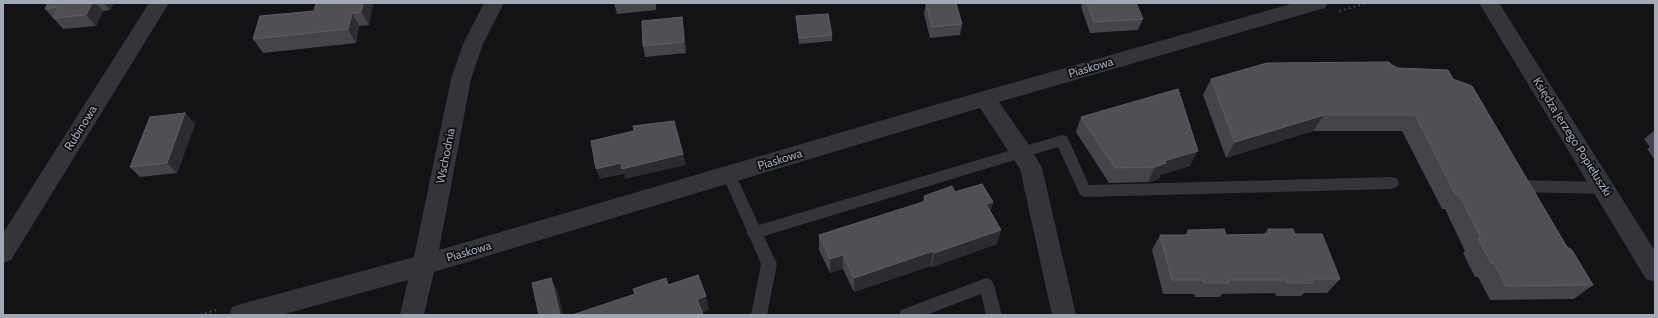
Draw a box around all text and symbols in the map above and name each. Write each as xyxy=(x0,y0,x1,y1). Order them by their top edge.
street label: Piaskowa xyxy=(1067,55,1115,81)
street label: Księdza Jerzego Popiełuszki xyxy=(1530,75,1614,199)
street label: Rubinowa xyxy=(62,103,100,153)
street label: Wschodnia xyxy=(434,127,458,185)
street label: Piaskowa xyxy=(756,146,804,174)
street label: Piaskowa xyxy=(445,239,493,265)

